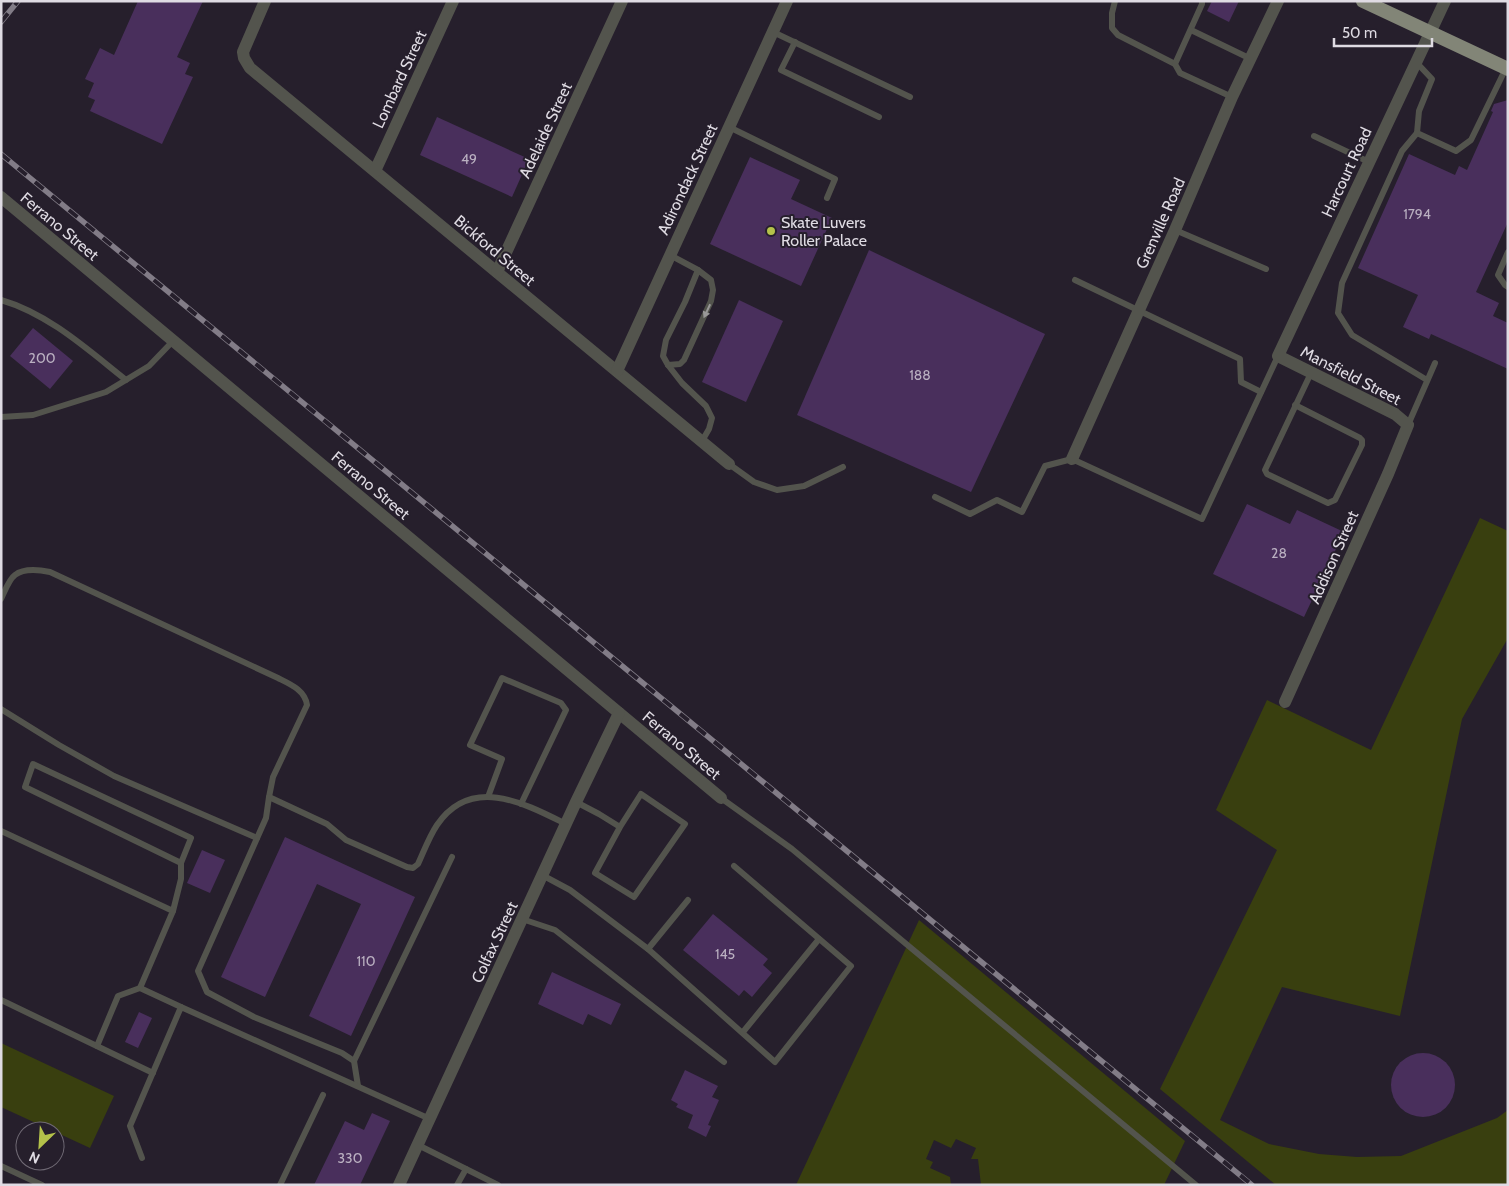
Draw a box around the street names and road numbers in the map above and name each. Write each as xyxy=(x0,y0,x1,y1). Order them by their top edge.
street label: Lombard Street xyxy=(369,27,431,131)
street label: Adelaide Street xyxy=(515,79,576,181)
street label: Adirondack Street xyxy=(653,120,722,238)
street label: Harcourt Road xyxy=(1317,124,1376,220)
street label: Grenville Road xyxy=(1132,175,1189,272)
street label: Ferrano Street xyxy=(17,188,103,265)
street label: Bickford Street xyxy=(450,211,539,290)
street label: Mansfield Street xyxy=(1297,342,1405,409)
street label: Ferrano Street xyxy=(328,447,414,524)
street label: Addison Street xyxy=(1304,507,1363,607)
street label: Ferrano Street xyxy=(639,707,725,784)
street label: Colfax Street xyxy=(467,898,522,986)

